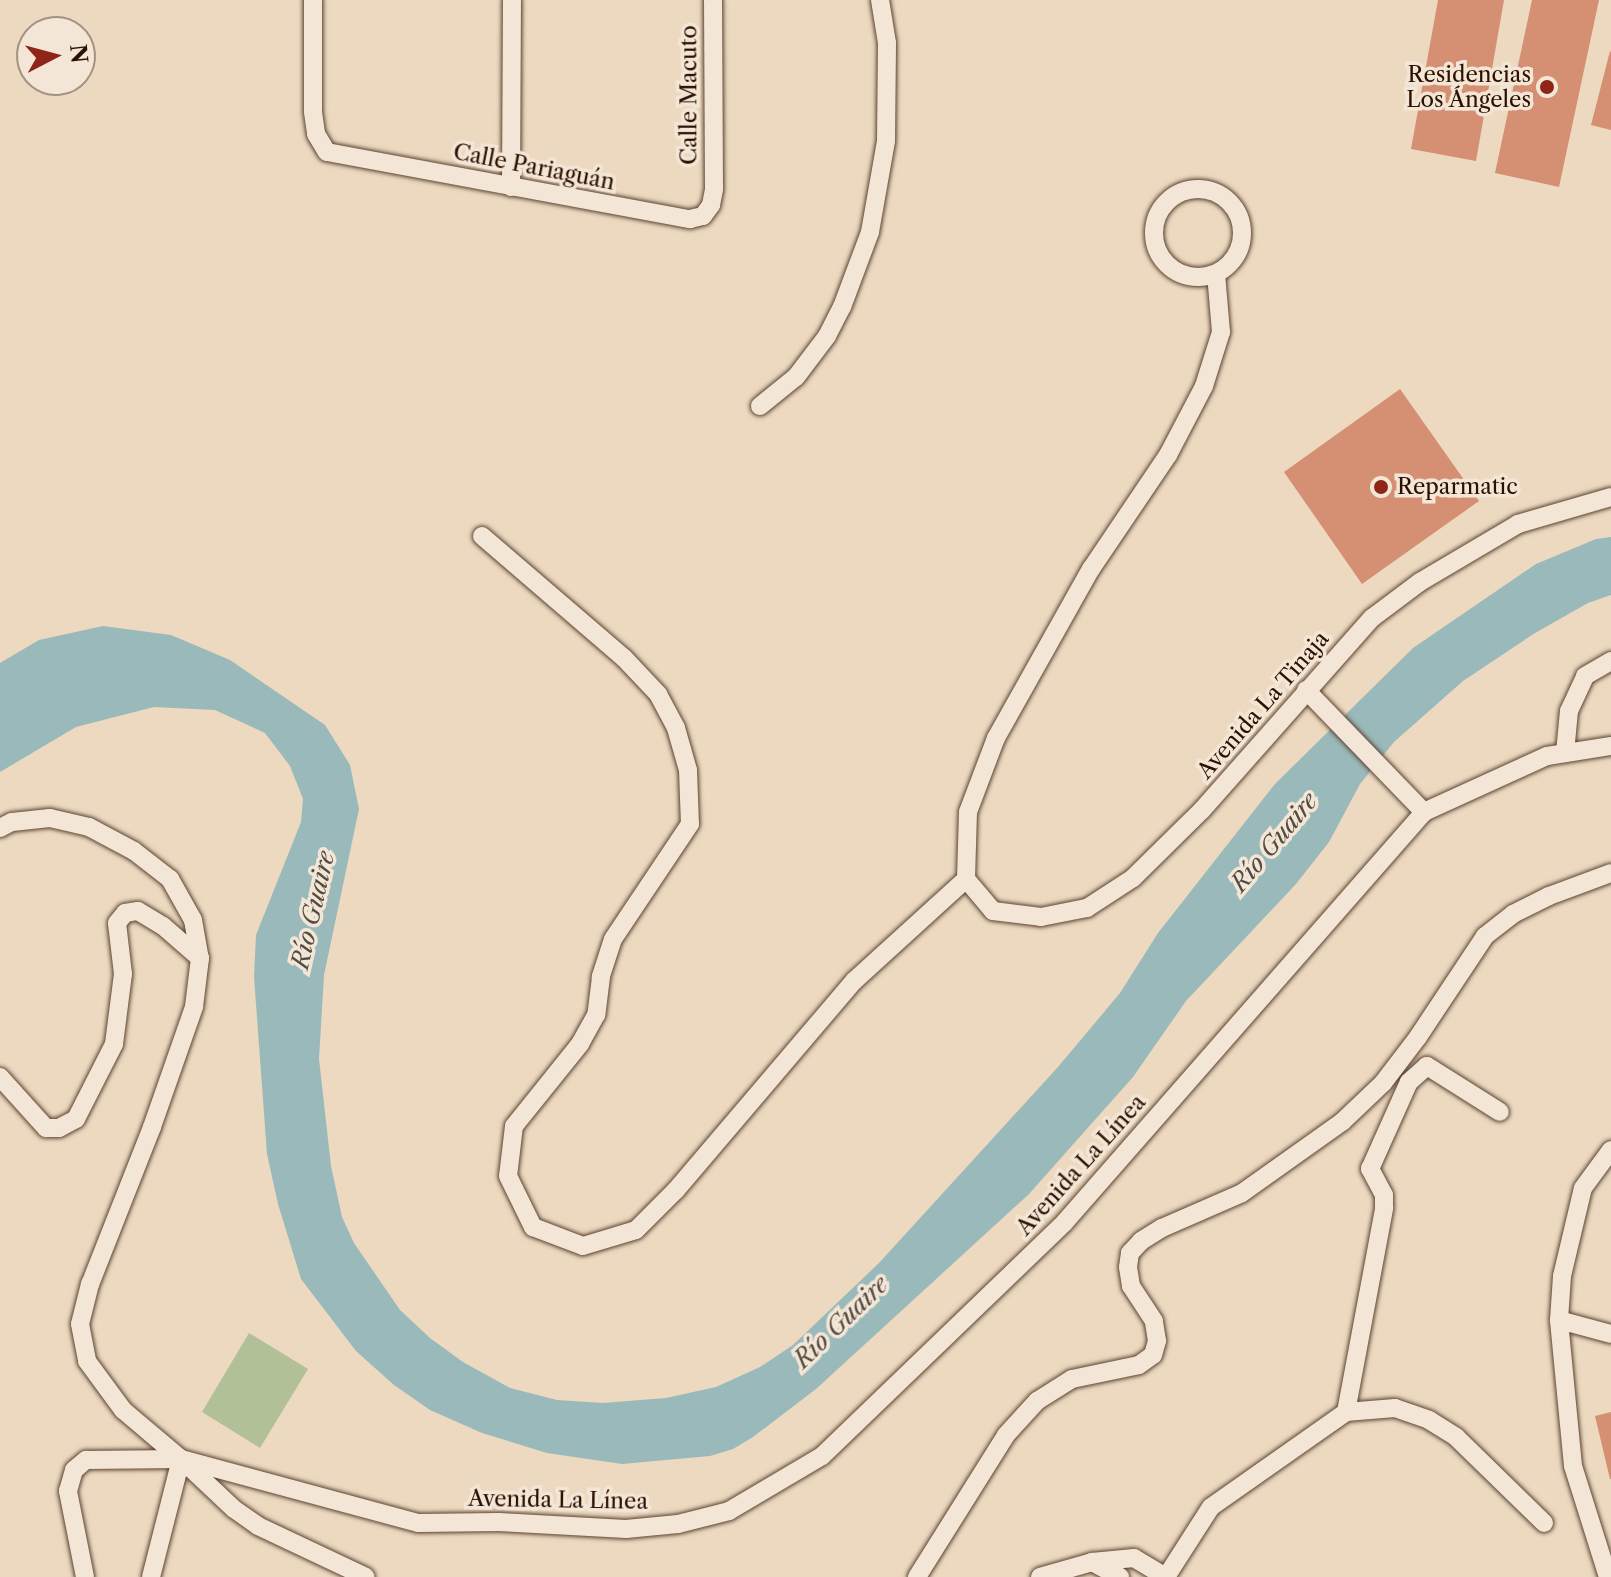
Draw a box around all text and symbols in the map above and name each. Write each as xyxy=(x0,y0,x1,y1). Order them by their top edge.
north arrow xyxy=(16,16,96,96)
street label: Calle Macuto xyxy=(676,25,702,165)
text: N xyxy=(64,43,93,65)
place label: Residencias Los Ángeles xyxy=(1405,61,1531,112)
marker: Residencias Los Ángeles xyxy=(1538,78,1556,96)
street label: Calle Pariaguán xyxy=(451,138,617,196)
place label: Reparmatic xyxy=(1397,474,1518,500)
marker: Reparmatic xyxy=(1372,478,1390,496)
street label: Avenida La Tinaja xyxy=(1191,625,1335,785)
water label: Río Guaire xyxy=(1224,787,1324,897)
water label: Río Guaire xyxy=(285,848,341,972)
street label: Avenida La Línea xyxy=(1011,1089,1151,1241)
water label: Río Guaire xyxy=(788,1270,894,1374)
street label: Avenida La Línea xyxy=(467,1485,649,1515)

